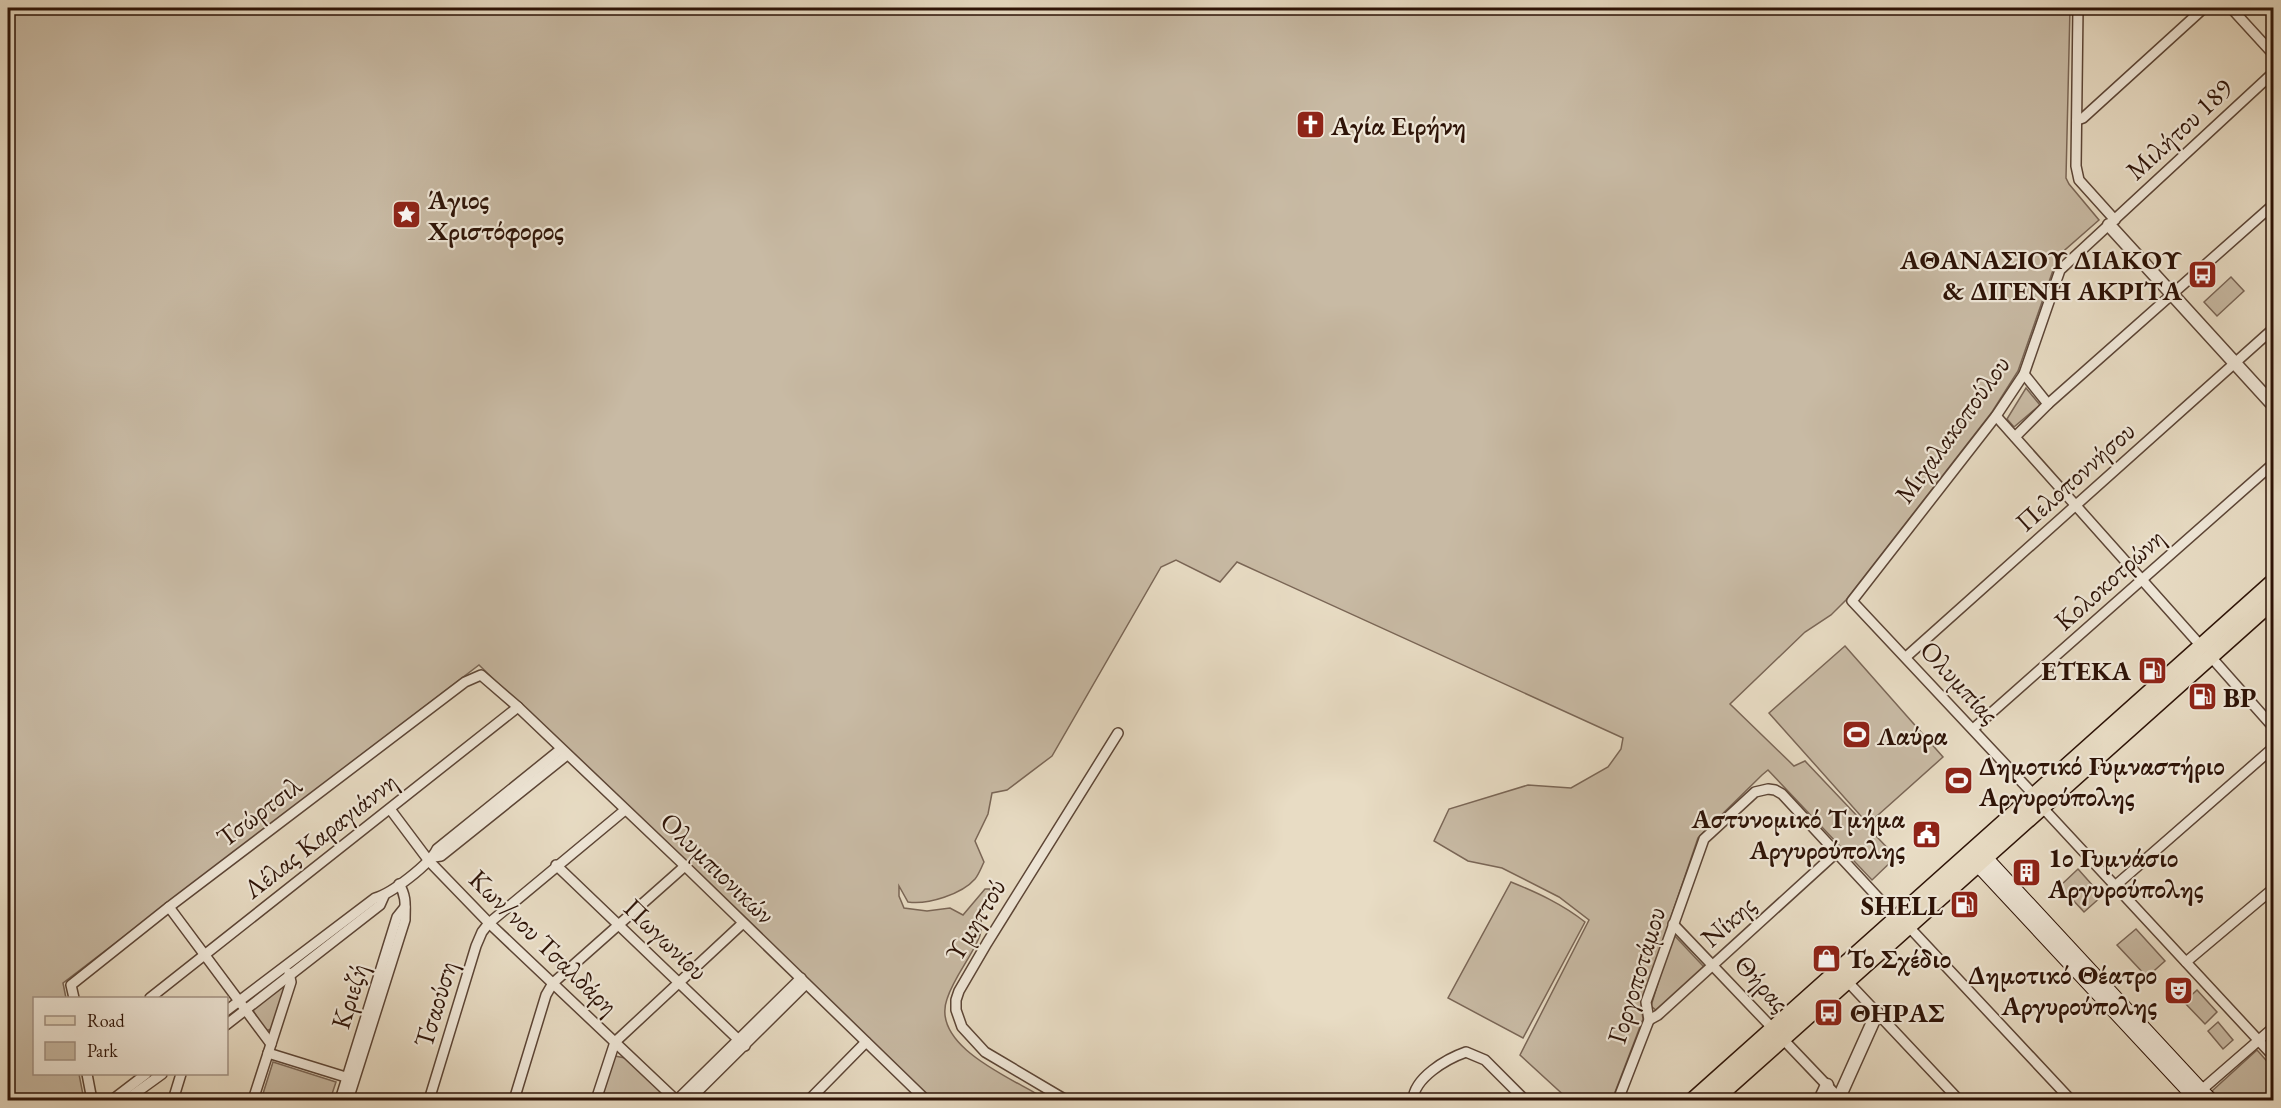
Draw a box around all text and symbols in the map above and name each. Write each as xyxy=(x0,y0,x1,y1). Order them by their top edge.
street label: Μιλήτου 189 xyxy=(2118,71,2240,187)
place label: Αγία Ειρήνη xyxy=(1330,108,1466,143)
church icon: Αγία Ειρήνη xyxy=(1294,109,1326,141)
place label: Άγιος Χριστόφορος xyxy=(427,182,564,248)
place icon: Άγιος Χριστόφορος xyxy=(391,199,423,231)
place label: ΑΘΑΝΑΣΙΟΥ ΔΙΑΚΟΥ & ΔΙΓΕΝΗ ΑΚΡΙΤΑ xyxy=(1899,242,2183,308)
bus stop icon: ΑΘΑΝΑΣΙΟΥ ΔΙΑΚΟΥ & ΔΙΓΕΝΗ ΑΚΡΙΤΑ xyxy=(2187,259,2219,291)
street label: Μιχαλακοπούλου xyxy=(1886,348,2018,510)
street label: Πελοποννήσου xyxy=(2008,413,2142,539)
street label: Κολοκοτρώνη xyxy=(2046,520,2172,638)
street label: Ολυμπίας xyxy=(1913,633,2007,731)
place label: ΕΤΕΚΑ xyxy=(2041,653,2132,688)
fuel station icon: ΕΤΕΚΑ xyxy=(2136,654,2168,686)
place label: BP xyxy=(2223,680,2256,715)
fuel station icon: BP xyxy=(2186,681,2218,713)
place label: Λαύρα xyxy=(1876,718,1948,753)
sports icon: Λαύρα xyxy=(1840,719,1872,751)
place label: Δημοτικό Γυμναστήριο Αργυρούπολης xyxy=(1978,748,2225,814)
street label: Λέλας Καραγιάννη xyxy=(235,764,404,907)
sports icon: Δημοτικό Γυμναστήριο Αργυρούπολης xyxy=(1942,765,1974,797)
street label: Τσώρτσιλ xyxy=(209,767,309,855)
place label: Αστυνομικό Τμήμα Αργυρούπολης xyxy=(1691,801,1905,867)
street label: Ολυμπιονικών xyxy=(653,804,783,932)
public building icon: Αστυνομικό Τμήμα Αργυρούπολης xyxy=(1910,818,1942,850)
place label: 1ο Γυμνάσιο Αργυρούπολης xyxy=(2047,840,2204,906)
building icon: 1ο Γυμνάσιο Αργυρούπολης xyxy=(2011,857,2043,889)
street label: Κων/νου Τσαλδάρη xyxy=(462,862,626,1022)
street label: Υμηττού xyxy=(936,872,1014,968)
street label: Νίκης xyxy=(1693,887,1763,955)
place label: SHELL xyxy=(1861,888,1943,923)
fuel station icon: SHELL xyxy=(1948,889,1980,921)
street label: Πωγωνίου xyxy=(616,890,716,988)
street label: Γοργοποτάμου xyxy=(1599,902,1673,1048)
place label: Το Σχέδιο xyxy=(1847,941,1951,976)
shop icon: Το Σχέδιο xyxy=(1810,942,1842,974)
street label: Θήρας xyxy=(1727,947,1797,1019)
street label: Τσαούση xyxy=(405,957,465,1051)
place label: Δημοτικό Θέατρο Αργυρούπολης xyxy=(1968,957,2157,1023)
street label: Κριεζή xyxy=(323,959,375,1033)
theatre icon: Δημοτικό Θέατρο Αργυρούπολης xyxy=(2162,974,2194,1006)
place label: ΘΗΡΑΣ xyxy=(1850,995,1945,1030)
bus stop icon: ΘΗΡΑΣ xyxy=(1813,996,1845,1028)
legend xyxy=(33,997,228,1075)
text: Road xyxy=(87,1009,126,1032)
text: Park xyxy=(87,1039,118,1062)

